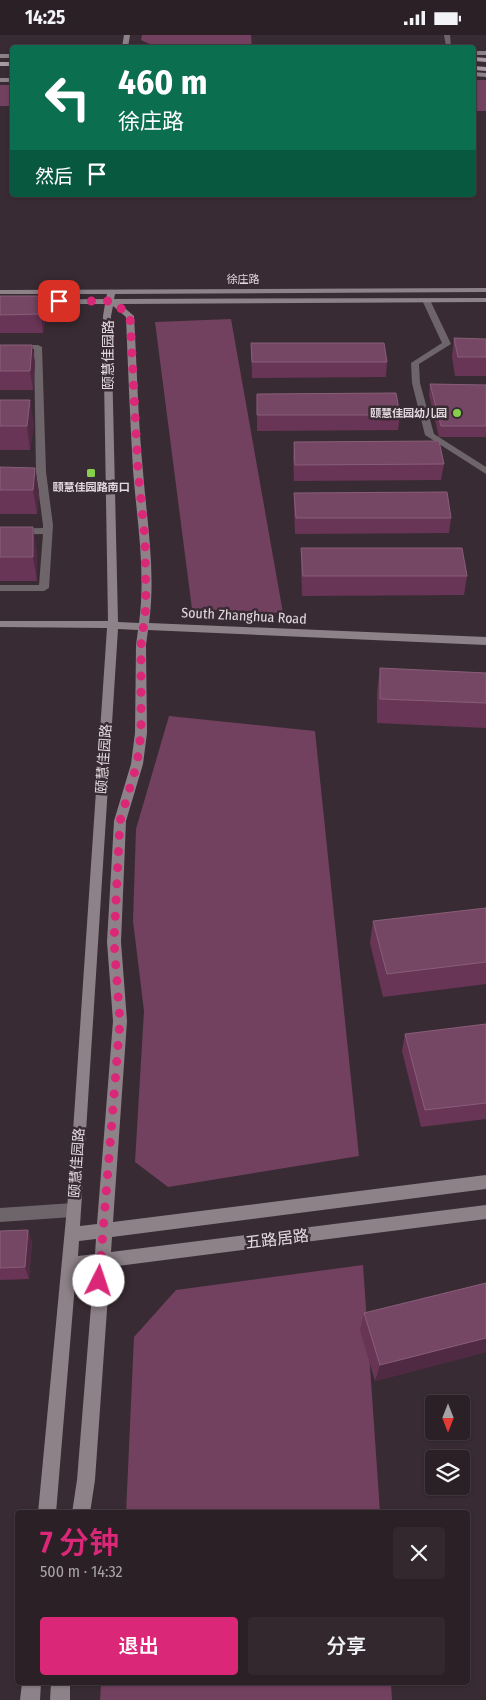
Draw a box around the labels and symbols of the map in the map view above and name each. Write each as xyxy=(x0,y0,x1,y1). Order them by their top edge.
street label: 徐庄路 xyxy=(227,273,260,286)
pin xyxy=(38,280,80,322)
street label: 颐慧佳园路 xyxy=(100,320,117,390)
place label: 颐慧佳园幼儿园 xyxy=(370,407,447,420)
marker: 颐慧佳园幼儿园 xyxy=(451,407,463,419)
marker: 颐慧佳园路南口 xyxy=(85,467,97,479)
place label: 颐慧佳园路南口 xyxy=(53,481,130,494)
street label: South Zhanghua Road xyxy=(181,604,307,628)
street label: 颐慧佳园路 xyxy=(93,723,115,795)
street label: 颐慧佳园路 xyxy=(66,1127,88,1199)
street label: 五路居路 xyxy=(244,1226,310,1252)
position arrow xyxy=(72,1254,124,1306)
north arrow xyxy=(425,1395,470,1440)

